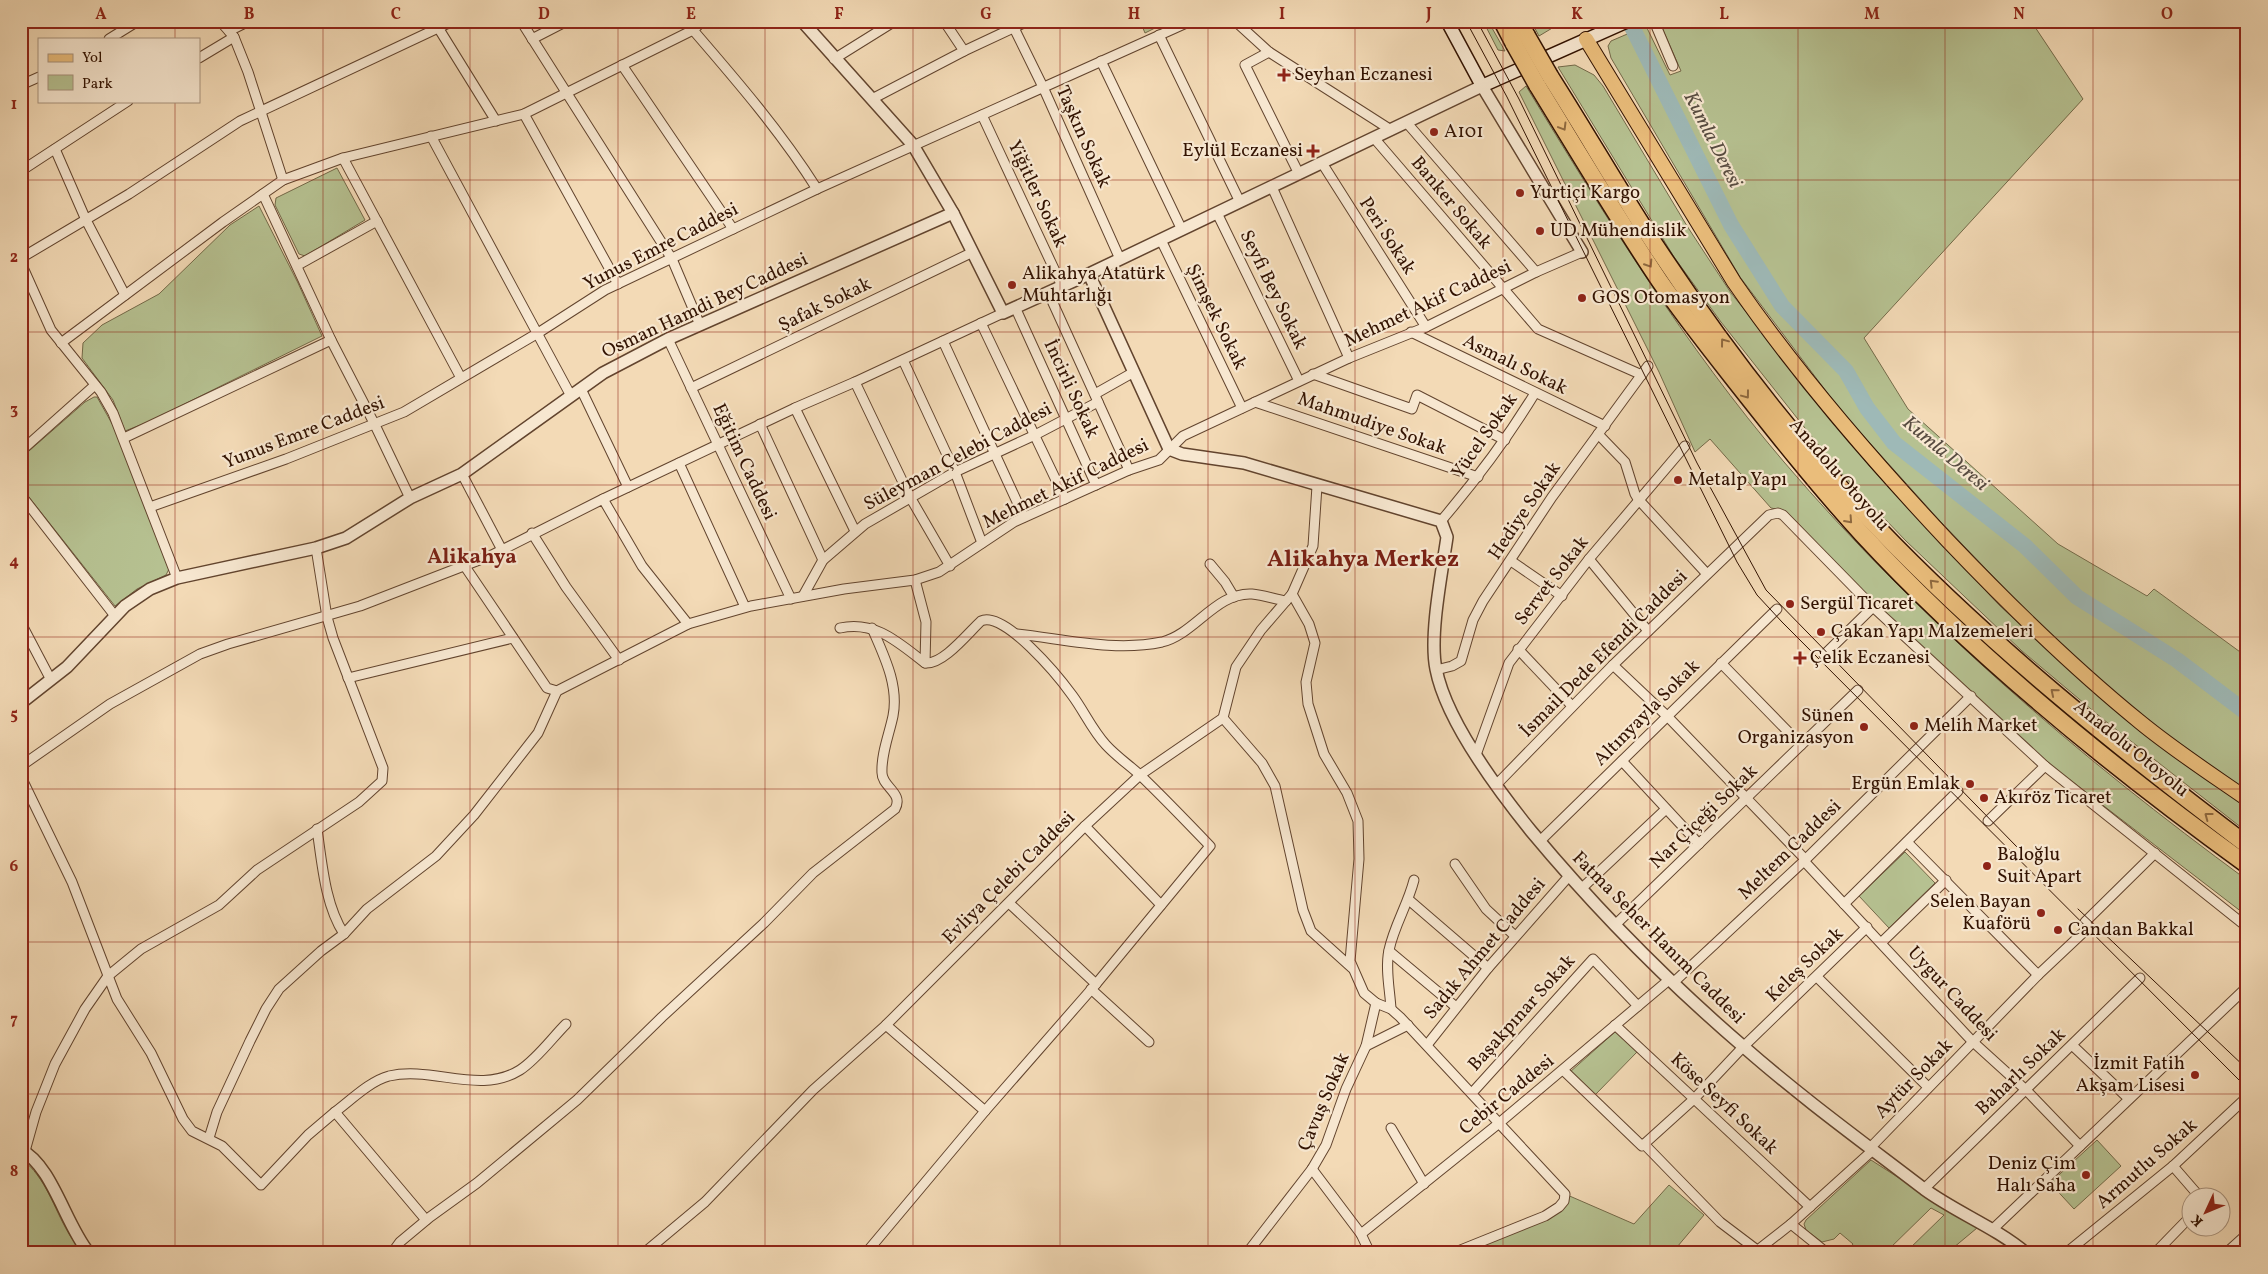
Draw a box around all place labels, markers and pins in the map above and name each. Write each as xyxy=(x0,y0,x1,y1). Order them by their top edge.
place label: Seyhan Eczanesi xyxy=(1294,62,1433,88)
marker: Seyhan Eczanesi xyxy=(1278,69,1290,81)
place label: A101 xyxy=(1444,119,1484,145)
marker: A101 xyxy=(1428,126,1440,138)
place label: Eylül Eczanesi xyxy=(1182,138,1303,164)
marker: Eylül Eczanesi xyxy=(1307,145,1319,157)
place label: Yurtiçi Kargo xyxy=(1530,180,1640,206)
marker: Yurtiçi Kargo xyxy=(1514,187,1526,199)
place label: UD Mühendislik xyxy=(1550,218,1687,244)
marker: UD Mühendislik xyxy=(1534,225,1546,237)
place label: Alikahya Atatürk Muhtarlığı xyxy=(1022,261,1165,309)
marker: Alikahya Atatürk Muhtarlığı xyxy=(1006,279,1018,291)
place label: GOS Otomasyon xyxy=(1592,285,1730,311)
marker: GOS Otomasyon xyxy=(1576,292,1588,304)
place label: Metalp Yapı xyxy=(1688,467,1787,493)
marker: Metalp Yapı xyxy=(1672,474,1684,486)
place label: Sergül Ticaret xyxy=(1800,591,1915,617)
marker: Sergül Ticaret xyxy=(1784,598,1796,610)
place label: Çakan Yapı Malzemeleri xyxy=(1831,619,2034,645)
marker: Çakan Yapı Malzemeleri xyxy=(1815,626,1827,638)
place label: Çelik Eczanesi xyxy=(1810,645,1930,671)
marker: Çelik Eczanesi xyxy=(1794,652,1806,664)
place label: Sünen Organizasyon xyxy=(1738,703,1854,751)
place label: Melih Market xyxy=(1924,713,2038,739)
marker: Melih Market xyxy=(1908,720,1920,732)
marker: Sünen Organizasyon xyxy=(1858,721,1870,733)
place label: Ergün Emlak xyxy=(1851,771,1960,797)
marker: Ergün Emlak xyxy=(1964,778,1976,790)
place label: Akıröz Ticaret xyxy=(1994,785,2112,811)
marker: Akıröz Ticaret xyxy=(1978,792,1990,804)
place label: Baloğlu Suit Apart xyxy=(1997,842,2082,890)
marker: Baloğlu Suit Apart xyxy=(1981,860,1993,872)
place label: Selen Bayan Kuaförü xyxy=(1930,889,2031,937)
marker: Selen Bayan Kuaförü xyxy=(2035,907,2047,919)
place label: Candan Bakkal xyxy=(2068,917,2194,943)
marker: Candan Bakkal xyxy=(2052,924,2064,936)
place label: İzmit Fatih Akşam Lisesi xyxy=(2076,1051,2185,1099)
marker: İzmit Fatih Akşam Lisesi xyxy=(2189,1069,2201,1081)
place label: Deniz Çim Halı Saha xyxy=(1988,1151,2076,1199)
marker: Deniz Çim Halı Saha xyxy=(2080,1169,2092,1181)

